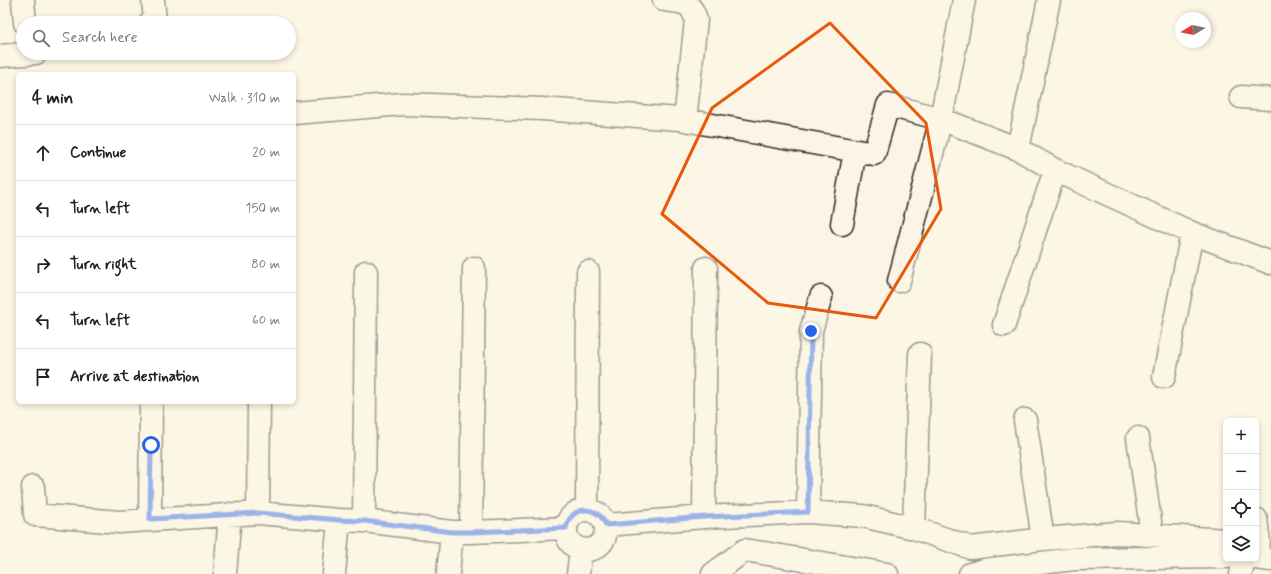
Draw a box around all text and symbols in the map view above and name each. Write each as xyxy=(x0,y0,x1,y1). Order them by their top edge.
north arrow xyxy=(1175,12,1211,48)
search box xyxy=(16,16,296,60)
icon: search xyxy=(30,27,52,49)
text: Search here xyxy=(62,28,138,48)
text: 4 min xyxy=(32,87,73,109)
text: Walk · 310 m xyxy=(209,90,280,107)
icon: ahead xyxy=(32,142,54,164)
text: Continue xyxy=(70,143,126,163)
text: 20 m xyxy=(252,144,280,161)
icon: left xyxy=(32,198,54,220)
text: Turn left xyxy=(70,199,130,219)
text: 150 m xyxy=(246,200,280,217)
icon: right xyxy=(32,254,54,276)
text: Turn right xyxy=(70,255,137,275)
text: 80 m xyxy=(251,256,280,273)
icon: left xyxy=(32,310,54,332)
text: Turn left xyxy=(70,311,130,331)
text: 60 m xyxy=(252,312,280,329)
route end xyxy=(802,322,820,340)
icon: arrive xyxy=(32,366,54,388)
text: Arrive at destination xyxy=(70,367,199,387)
map controls xyxy=(1223,418,1259,562)
button: + xyxy=(1223,418,1259,454)
route start xyxy=(142,436,160,454)
button: − xyxy=(1223,454,1259,490)
button: locate xyxy=(1223,490,1259,526)
button: layers xyxy=(1223,526,1259,562)

